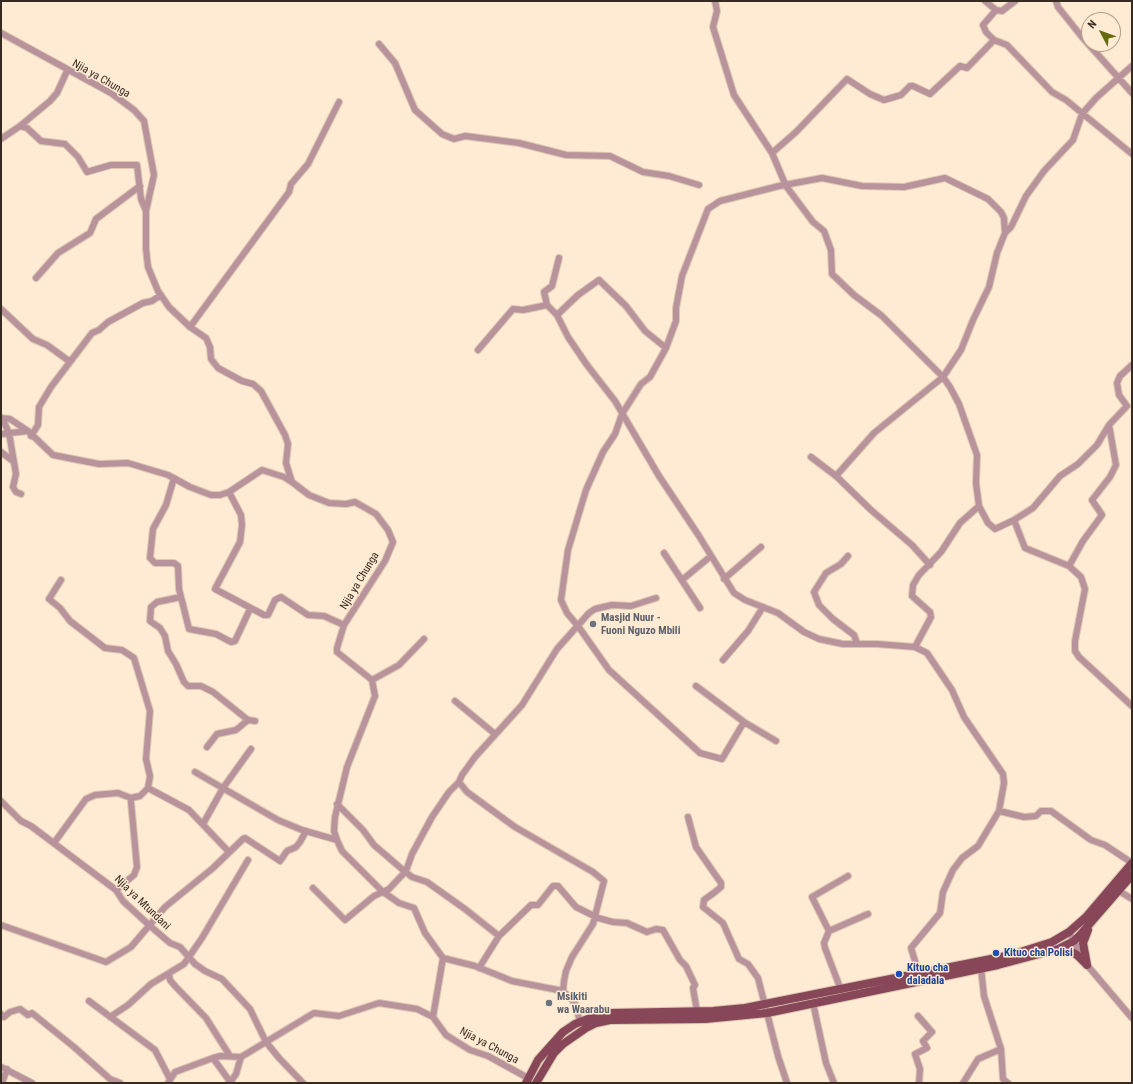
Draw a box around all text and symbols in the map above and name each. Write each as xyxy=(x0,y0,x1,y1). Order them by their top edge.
north arrow xyxy=(1081,12,1121,52)
text: N xyxy=(1085,18,1099,31)
street label: Njia ya Chunga xyxy=(70,57,132,101)
street label: Njia ya Chunga xyxy=(338,550,382,612)
place label: Masjid Nuur - Fuoni Nguzo Mbili xyxy=(601,611,680,637)
marker: Masjid Nuur - Fuoni Nguzo Mbili xyxy=(588,619,598,629)
street label: Njia ya Mtundani xyxy=(111,873,173,933)
place label: Kituo cha Polisi xyxy=(1004,946,1073,960)
marker: Kituo cha Polisi xyxy=(991,948,1001,958)
place label: Kituo cha daladala xyxy=(907,961,948,987)
marker: Kituo cha daladala xyxy=(894,969,904,979)
place label: Msikiti wa Waarabu xyxy=(557,990,610,1016)
marker: Msikiti wa Waarabu xyxy=(544,998,554,1008)
street label: Njia ya Chunga xyxy=(457,1025,521,1067)

